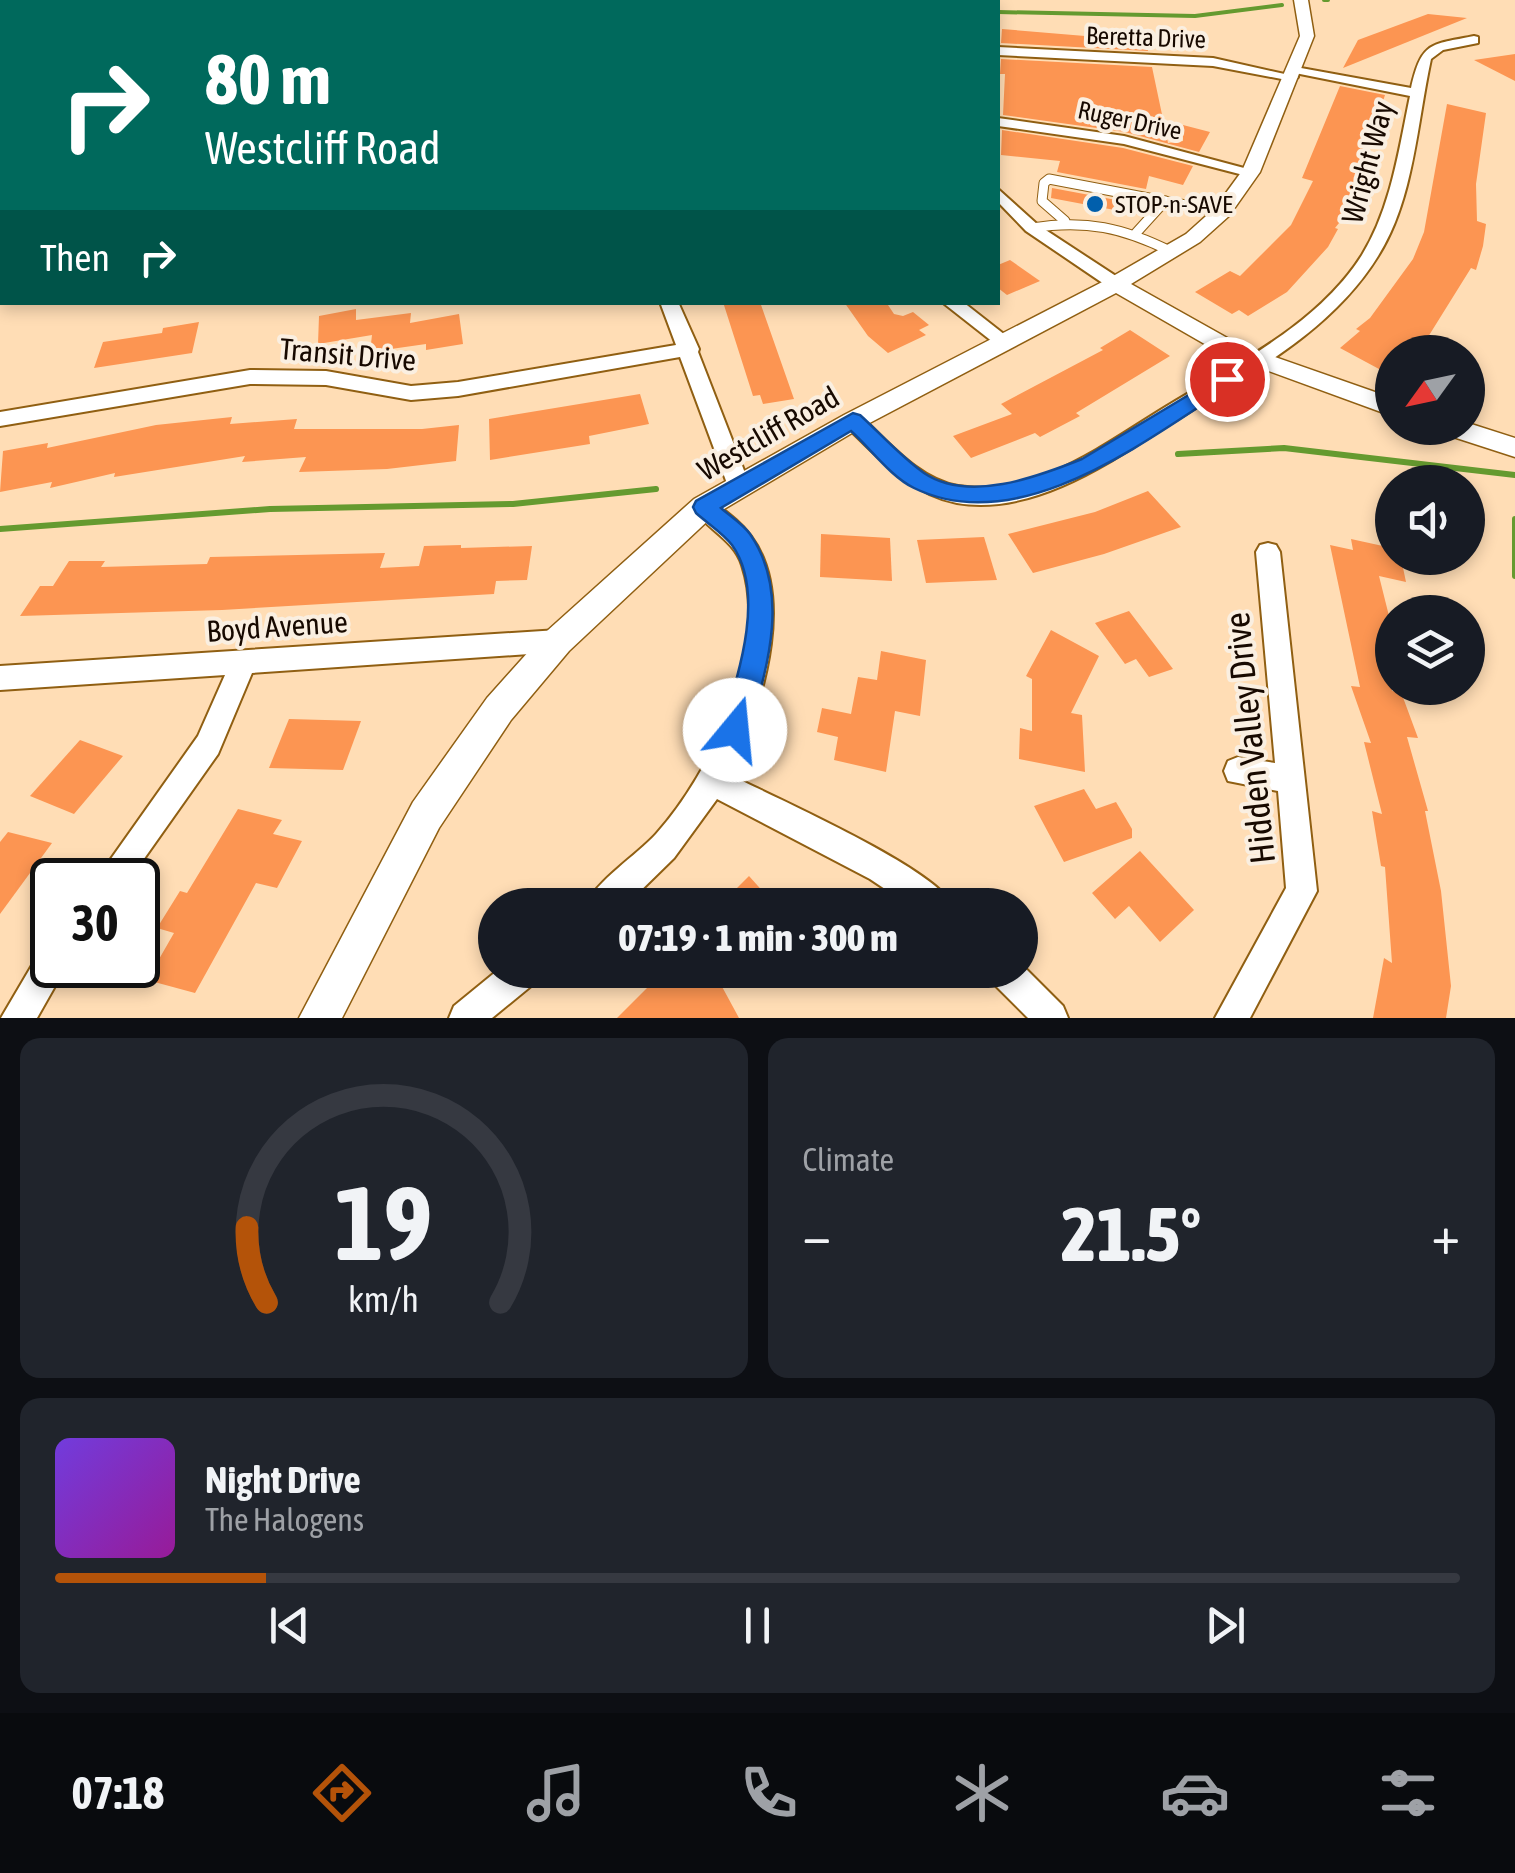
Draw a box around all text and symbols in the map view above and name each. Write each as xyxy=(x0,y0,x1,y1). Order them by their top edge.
street label: Beretta Drive xyxy=(1086,21,1206,53)
text: 80 m xyxy=(205,39,331,119)
icon: right xyxy=(40,40,170,170)
street label: Ruger Drive xyxy=(1075,95,1185,145)
street label: Wright Way xyxy=(1334,97,1400,227)
text: Westcliff Road xyxy=(205,122,441,174)
place label: STOP-n-SAVE xyxy=(1115,190,1233,218)
marker: STOP-n-SAVE xyxy=(1084,193,1106,215)
icon: right xyxy=(130,230,185,285)
text: Then xyxy=(40,236,110,279)
street label: Transit Drive xyxy=(278,331,418,377)
north arrow xyxy=(1375,335,1485,445)
map controls xyxy=(1375,335,1485,705)
pin xyxy=(1185,337,1270,422)
icon: arrive xyxy=(1200,352,1255,407)
street label: Westcliff Road xyxy=(692,379,844,487)
button: sound xyxy=(1375,465,1485,575)
button: layers xyxy=(1375,595,1485,705)
street label: Boyd Avenue xyxy=(205,604,349,648)
street label: Hidden Valley Drive xyxy=(1216,610,1282,866)
position arrow xyxy=(683,678,787,782)
speed limit sign: 30 xyxy=(30,858,160,988)
text: 07:19 · 1 min · 300 m xyxy=(618,916,898,959)
text: Climate xyxy=(803,1141,894,1178)
text: 19 xyxy=(335,1163,433,1282)
text: 21.5° xyxy=(1061,1191,1201,1277)
text: − xyxy=(803,1203,831,1266)
text: + xyxy=(1431,1203,1460,1266)
text: km/h xyxy=(348,1279,419,1320)
text: Night Drive xyxy=(205,1458,361,1501)
text: The Halogens xyxy=(205,1501,364,1538)
icon: previous xyxy=(262,1598,317,1653)
icon: pause xyxy=(730,1598,785,1653)
icon: next xyxy=(1198,1598,1253,1653)
icon: directions xyxy=(307,1758,377,1828)
icon: music xyxy=(521,1758,591,1828)
icon: phone xyxy=(734,1758,804,1828)
icon: climate xyxy=(947,1758,1017,1828)
icon: car xyxy=(1160,1758,1230,1828)
icon: filters xyxy=(1373,1758,1443,1828)
text: 07:18 xyxy=(72,1767,164,1819)

